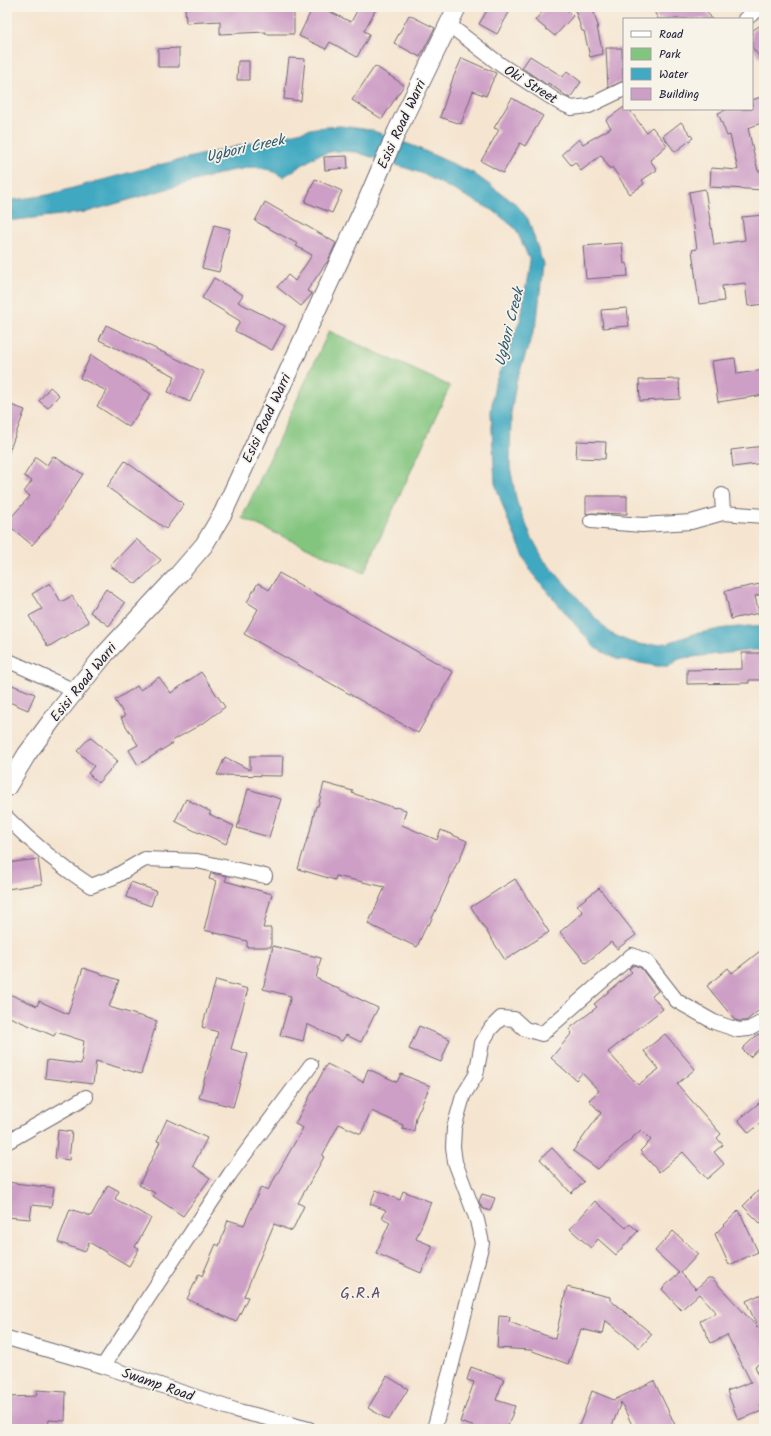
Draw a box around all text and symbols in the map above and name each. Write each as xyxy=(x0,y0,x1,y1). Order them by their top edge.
legend xyxy=(623,18,753,110)
text: Road xyxy=(659,25,684,44)
text: Park xyxy=(659,45,681,64)
street label: Oki Street xyxy=(499,60,562,110)
text: Water xyxy=(659,65,689,84)
street label: Esisi Road Warri xyxy=(372,76,432,173)
text: Building xyxy=(659,85,699,104)
water label: Ugbori Creek xyxy=(204,128,289,170)
water label: Ugbori Creek xyxy=(489,284,532,369)
street label: Esisi Road Warri xyxy=(237,370,297,467)
street label: Esisi Road Warri xyxy=(45,638,123,727)
district label: G.R.A xyxy=(340,1281,382,1306)
street label: Swamp Road xyxy=(119,1362,198,1408)

